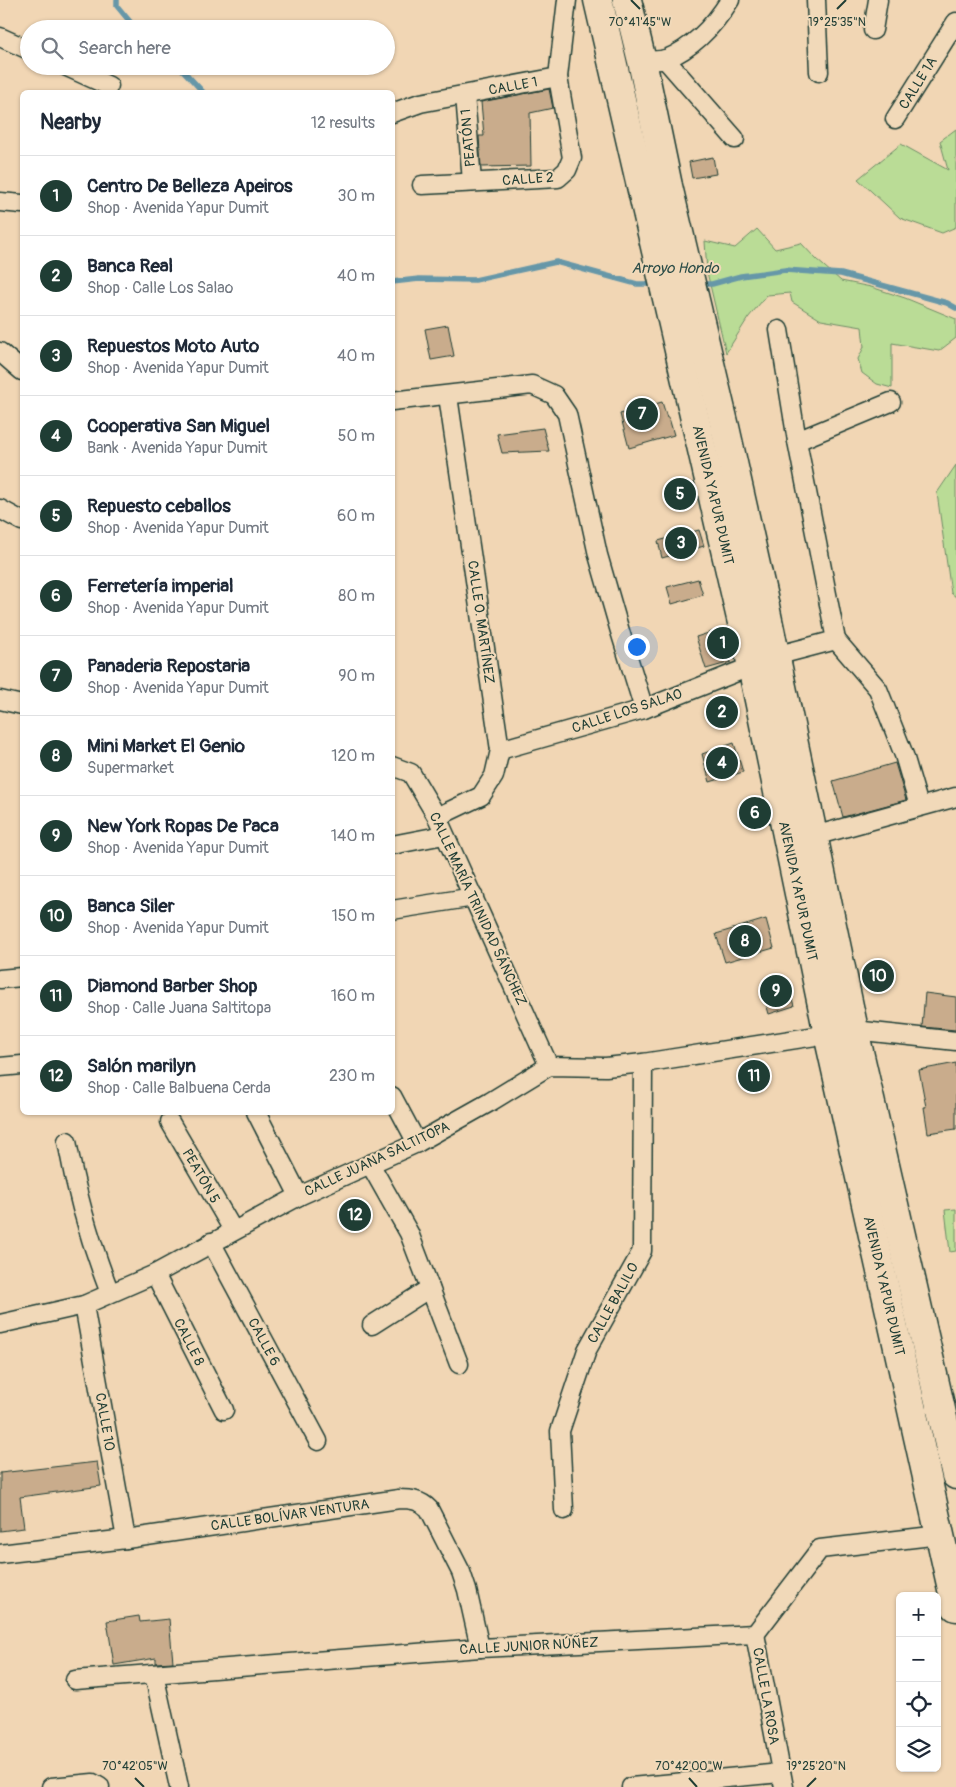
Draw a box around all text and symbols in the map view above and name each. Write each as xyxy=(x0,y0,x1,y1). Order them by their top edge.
text: 70°41'45"W xyxy=(609,15,671,30)
text: 19°25'35"N xyxy=(808,15,866,30)
search box xyxy=(20,20,395,75)
icon: search xyxy=(38,34,66,62)
text: Search here xyxy=(78,36,171,60)
street label: CALLE 1A xyxy=(895,54,941,112)
street label: CALLE 1 xyxy=(487,73,539,99)
street label: PEATÓN 1 xyxy=(456,108,479,168)
text: Nearby xyxy=(40,109,101,136)
text: 12 results xyxy=(311,113,375,133)
street label: CALLE 2 xyxy=(502,169,555,189)
text: Centro De Belleza Apeiros xyxy=(87,174,293,198)
text: 1 xyxy=(53,186,59,206)
text: 30 m xyxy=(337,186,375,206)
text: Shop · Avenida Yapur Dumit xyxy=(87,198,269,218)
text: Banca Real xyxy=(87,254,173,278)
water label: Arroyo Hondo xyxy=(632,259,719,278)
text: 2 xyxy=(52,266,60,286)
text: 40 m xyxy=(337,266,375,286)
text: Shop · Calle Los Salao xyxy=(87,278,233,298)
text: Repuestos Moto Auto xyxy=(87,334,259,358)
text: 3 xyxy=(52,346,60,366)
text: 40 m xyxy=(337,346,375,366)
text: Shop · Avenida Yapur Dumit xyxy=(87,358,269,378)
pin: 7 xyxy=(626,395,658,433)
text: Cooperativa San Miguel xyxy=(87,414,270,438)
street label: AVENIDA YAPUR DUMIT xyxy=(689,424,737,567)
text: 4 xyxy=(51,426,61,446)
text: 50 m xyxy=(338,426,375,446)
text: Bank · Avenida Yapur Dumit xyxy=(87,438,267,458)
pin: 5 xyxy=(664,475,696,513)
text: Repuesto ceballos xyxy=(87,494,231,518)
text: 5 xyxy=(52,506,60,526)
text: 60 m xyxy=(337,506,375,526)
text: Shop · Avenida Yapur Dumit xyxy=(87,518,269,538)
pin: 3 xyxy=(665,524,697,562)
street label: CALLE O. MARTÍNEZ xyxy=(464,559,499,685)
text: Ferretería imperial xyxy=(87,574,234,598)
text: 6 xyxy=(51,586,61,606)
text: 80 m xyxy=(338,586,375,606)
text: Shop · Avenida Yapur Dumit xyxy=(87,598,269,618)
pin: 1 xyxy=(707,624,739,662)
your location xyxy=(624,634,650,660)
text: Panaderia Repostaria xyxy=(87,654,250,678)
text: 7 xyxy=(52,666,60,686)
text: 90 m xyxy=(338,666,375,686)
text: Shop · Avenida Yapur Dumit xyxy=(87,678,269,698)
street label: CALLE LOS SALAO xyxy=(570,685,684,737)
pin: 2 xyxy=(706,693,738,731)
text: Mini Market El Genio xyxy=(87,734,245,758)
pin: 4 xyxy=(706,744,738,782)
text: 8 xyxy=(52,746,60,766)
text: 120 m xyxy=(331,746,375,766)
text: Supermarket xyxy=(87,758,174,778)
pin: 6 xyxy=(739,794,771,832)
street label: CALLE MARÍA TRINIDAD SÁNCHEZ xyxy=(426,809,531,1009)
text: New York Ropas De Paca xyxy=(87,814,279,838)
street label: AVENIDA YAPUR DUMIT xyxy=(775,819,821,963)
text: 9 xyxy=(52,826,60,846)
text: 140 m xyxy=(331,826,375,846)
text: Shop · Avenida Yapur Dumit xyxy=(87,838,269,858)
text: Banca Siler xyxy=(87,894,175,918)
text: 10 xyxy=(47,906,65,926)
text: 150 m xyxy=(331,906,375,926)
text: Shop · Avenida Yapur Dumit xyxy=(87,918,269,938)
pin: 8 xyxy=(729,922,761,960)
pin: 10 xyxy=(862,957,894,995)
pin: 9 xyxy=(760,972,792,1010)
text: Diamond Barber Shop xyxy=(87,974,258,998)
text: 11 xyxy=(50,986,62,1006)
text: 160 m xyxy=(331,986,375,1006)
text: Shop · Calle Juana Saltitopa xyxy=(87,998,271,1018)
text: Salón marilyn xyxy=(87,1054,196,1078)
pin: 11 xyxy=(738,1057,770,1095)
text: 12 xyxy=(48,1066,64,1086)
text: 230 m xyxy=(329,1066,375,1086)
text: Shop · Calle Balbuena Cerda xyxy=(87,1078,271,1098)
street label: CALLE JUANA SALTITOPA xyxy=(302,1118,452,1200)
street label: PEATÓN 5 xyxy=(179,1145,224,1206)
pin: 12 xyxy=(339,1196,371,1234)
street label: AVENIDA YAPUR DUMIT xyxy=(860,1215,908,1358)
street label: CALLE BALILO xyxy=(584,1260,642,1346)
street label: CALLE 8 xyxy=(170,1315,208,1369)
street label: CALLE 6 xyxy=(244,1315,284,1369)
street label: CALLE 10 xyxy=(92,1392,118,1452)
street label: CALLE BOLÍVAR VENTURA xyxy=(210,1494,370,1535)
map controls xyxy=(896,1592,941,1772)
button: + xyxy=(896,1592,941,1637)
street label: CALLE JUNIOR NÚÑEZ xyxy=(459,1633,599,1658)
button: − xyxy=(896,1637,941,1682)
street label: CALLE LA ROSA xyxy=(749,1646,783,1746)
button: locate xyxy=(896,1682,941,1727)
button: layers xyxy=(896,1727,941,1772)
text: 70°42'05"W xyxy=(102,1759,168,1774)
text: 70°42'00"W xyxy=(655,1759,723,1774)
text: 19°25'20"N xyxy=(786,1759,846,1774)

